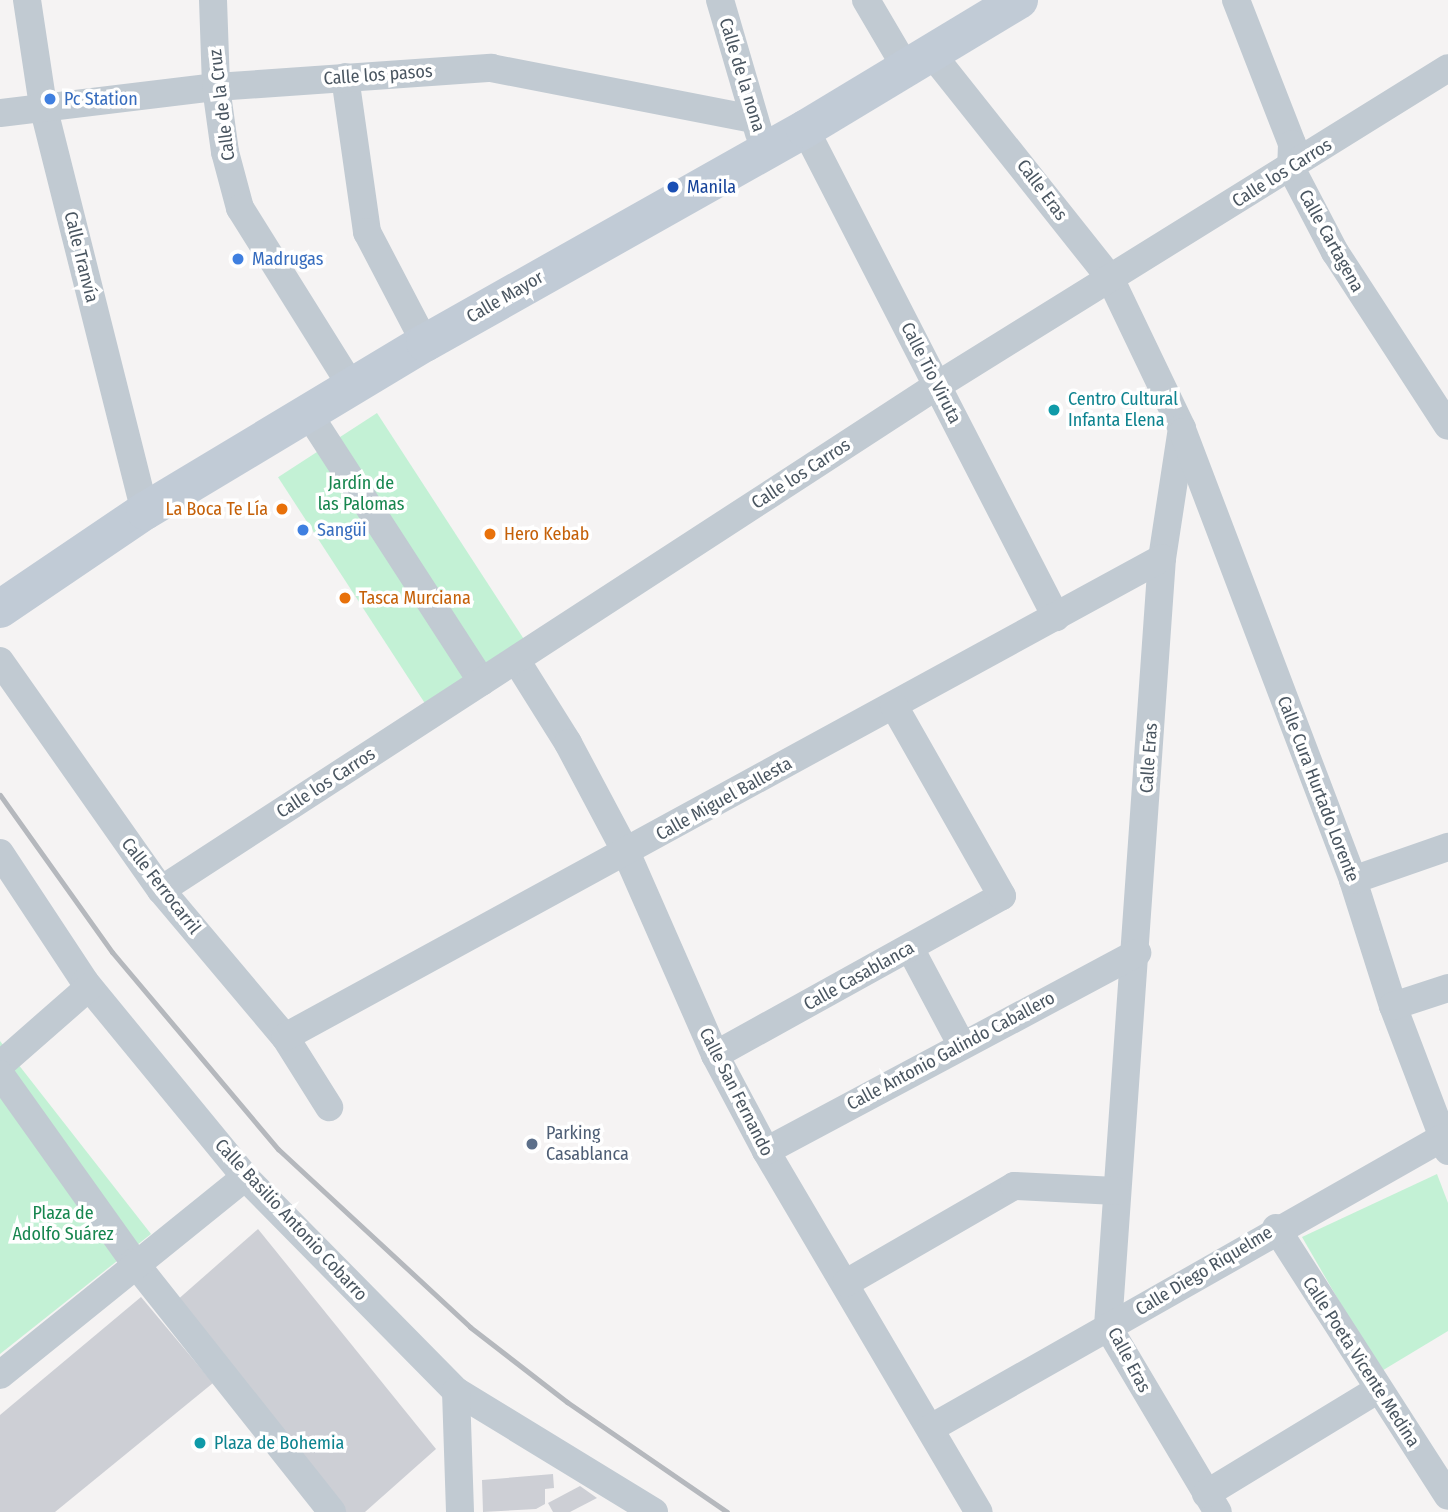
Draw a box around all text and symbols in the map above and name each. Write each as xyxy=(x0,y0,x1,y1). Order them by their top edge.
street label: Calle de la nona xyxy=(714,15,770,135)
street label: Calle de la Cruz xyxy=(204,48,240,162)
street label: Calle los pasos xyxy=(323,60,433,90)
place label: Pc Station xyxy=(64,88,138,110)
marker: Pc Station xyxy=(42,91,58,107)
street label: Calle los Carros xyxy=(1228,134,1336,212)
street label: Calle Eras xyxy=(1012,155,1072,225)
place label: Manila xyxy=(687,176,736,198)
marker: Manila xyxy=(665,179,681,195)
street label: Calle Cartagena xyxy=(1294,186,1368,296)
street label: Calle Tranvía xyxy=(59,209,103,305)
place label: Madrugas xyxy=(252,248,323,270)
marker: Madrugas xyxy=(230,251,246,267)
street label: Calle Mayor xyxy=(463,266,547,328)
street label: Calle Tio Viruta xyxy=(896,319,966,427)
place label: Centro Cultural Infanta Elena xyxy=(1068,389,1178,432)
marker: Centro Cultural Infanta Elena xyxy=(1046,402,1062,418)
street label: Calle los Carros xyxy=(748,434,854,514)
park label: Jardín de las Palomas xyxy=(318,473,404,516)
place label: La Boca Te Lía xyxy=(166,498,268,520)
marker: La Boca Te Lía xyxy=(274,501,290,517)
place label: Sangüi xyxy=(317,519,366,541)
marker: Sangüi xyxy=(295,522,311,538)
place label: Hero Kebab xyxy=(504,523,589,545)
marker: Hero Kebab xyxy=(482,526,498,542)
place label: Tasca Murciana xyxy=(359,587,471,609)
marker: Tasca Murciana xyxy=(337,590,353,606)
street label: Calle Cura Hurtado Lorente xyxy=(1273,693,1363,885)
street label: Calle Eras xyxy=(1136,722,1162,794)
street label: Calle los Carros xyxy=(273,743,379,823)
street label: Calle Miguel Ballesta xyxy=(652,753,796,845)
street label: Calle Ferrocarril xyxy=(117,834,205,938)
street label: Calle Casablanca xyxy=(800,937,918,1015)
street label: Calle Antonio Galindo Caballero xyxy=(843,987,1059,1115)
street label: Calle San Fernando xyxy=(694,1024,778,1160)
place label: Parking Casablanca xyxy=(546,1123,629,1166)
street label: Calle Basilio Antonio Cobarro xyxy=(210,1135,372,1305)
marker: Parking Casablanca xyxy=(524,1136,540,1152)
park label: Plaza de Adolfo Suárez xyxy=(12,1203,114,1246)
street label: Calle Diego Riquelme xyxy=(1132,1222,1276,1320)
street label: Calle Poeta Vicente Medina xyxy=(1298,1273,1424,1451)
street label: Calle Eras xyxy=(1103,1324,1155,1396)
place label: Plaza de Bohemia xyxy=(214,1432,344,1454)
marker: Plaza de Bohemia xyxy=(192,1435,208,1451)

